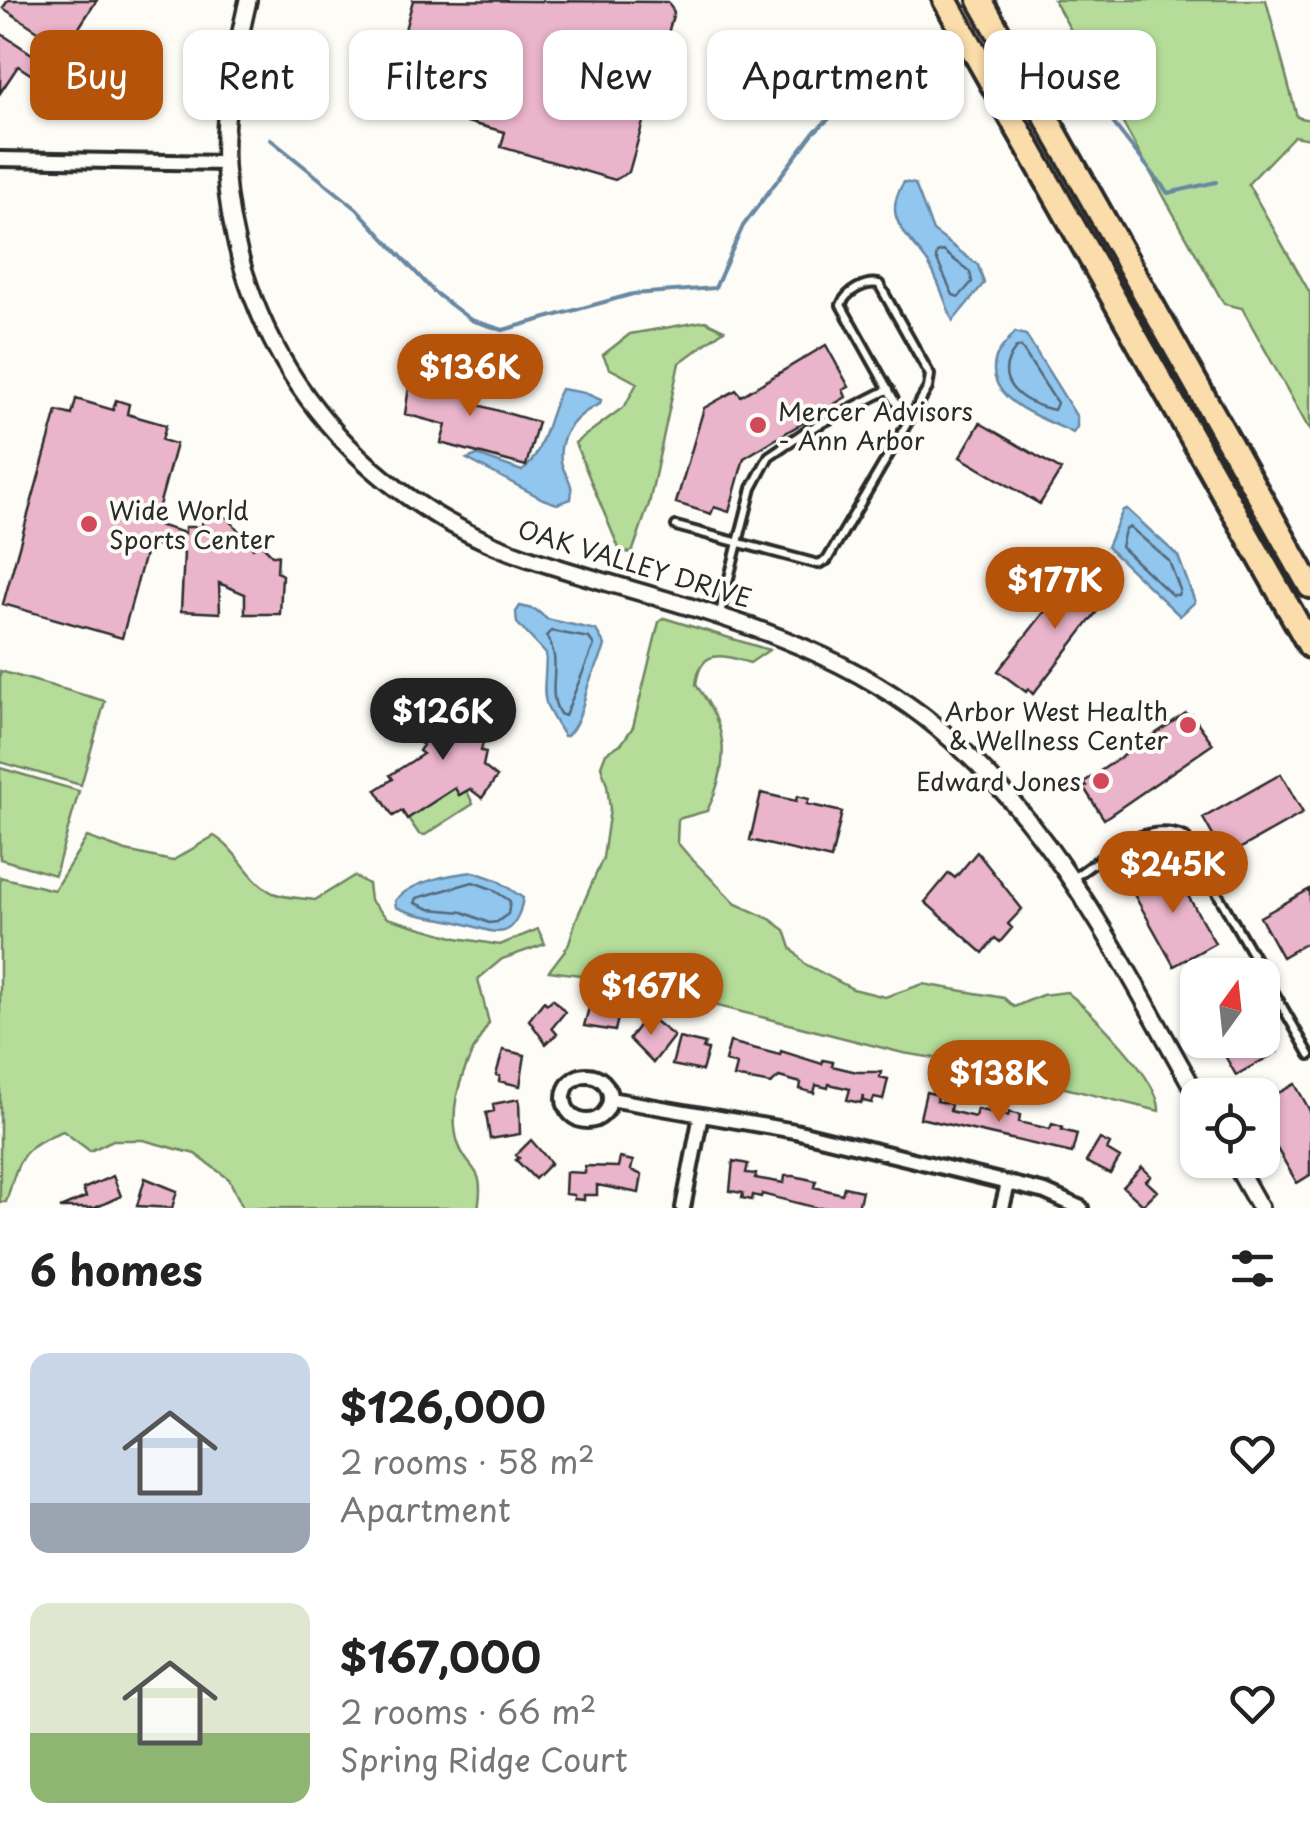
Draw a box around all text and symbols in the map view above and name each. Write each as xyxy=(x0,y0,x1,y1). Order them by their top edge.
chip: Buy xyxy=(30,30,163,120)
chip: Rent xyxy=(183,30,329,120)
chip: Filters xyxy=(349,30,523,120)
chip: New xyxy=(543,30,687,120)
chip: Apartment xyxy=(707,30,964,120)
chip: House xyxy=(984,30,1156,120)
pin: $136K xyxy=(400,334,540,419)
text: $136K xyxy=(419,342,521,390)
place label: Mercer Advisors - Ann Arbor xyxy=(778,392,973,459)
marker: Mercer Advisors - Ann Arbor xyxy=(747,414,769,436)
place label: Wide World Sports Center xyxy=(109,491,275,558)
street label: OAK VALLEY DRIVE xyxy=(513,509,757,617)
marker: Wide World Sports Center xyxy=(78,513,100,535)
pin: $177K xyxy=(985,547,1125,632)
text: $177K xyxy=(1007,555,1103,603)
pin: $126K xyxy=(373,678,513,763)
text: $126K xyxy=(392,686,494,734)
place label: Arbor West Health & Wellness Center xyxy=(945,692,1168,759)
marker: Arbor West Health & Wellness Center xyxy=(1177,714,1199,736)
place label: Edward Jones xyxy=(916,762,1081,800)
marker: Edward Jones xyxy=(1090,770,1112,792)
pin: $245K xyxy=(1103,831,1243,916)
text: $245K xyxy=(1120,839,1226,887)
pin: $167K xyxy=(581,953,721,1038)
north arrow xyxy=(1180,958,1280,1058)
map controls xyxy=(1180,958,1280,1178)
text: $167K xyxy=(601,961,701,1009)
pin: $138K xyxy=(929,1040,1069,1125)
text: $138K xyxy=(949,1048,1049,1096)
button: locate xyxy=(1180,1078,1280,1178)
text: 6 homes xyxy=(30,1237,203,1300)
icon: filters xyxy=(1225,1241,1280,1296)
text: $126,000 xyxy=(340,1374,546,1437)
icon: home xyxy=(110,1393,230,1513)
icon: heart xyxy=(1225,1426,1280,1481)
text: 2 rooms · 58 m² xyxy=(340,1437,595,1485)
text: Apartment xyxy=(340,1485,511,1533)
text: $167,000 xyxy=(340,1624,541,1687)
icon: home xyxy=(110,1643,230,1763)
icon: heart xyxy=(1225,1676,1280,1731)
text: 2 rooms · 66 m² xyxy=(340,1687,597,1735)
text: Spring Ridge Court xyxy=(340,1735,628,1783)

